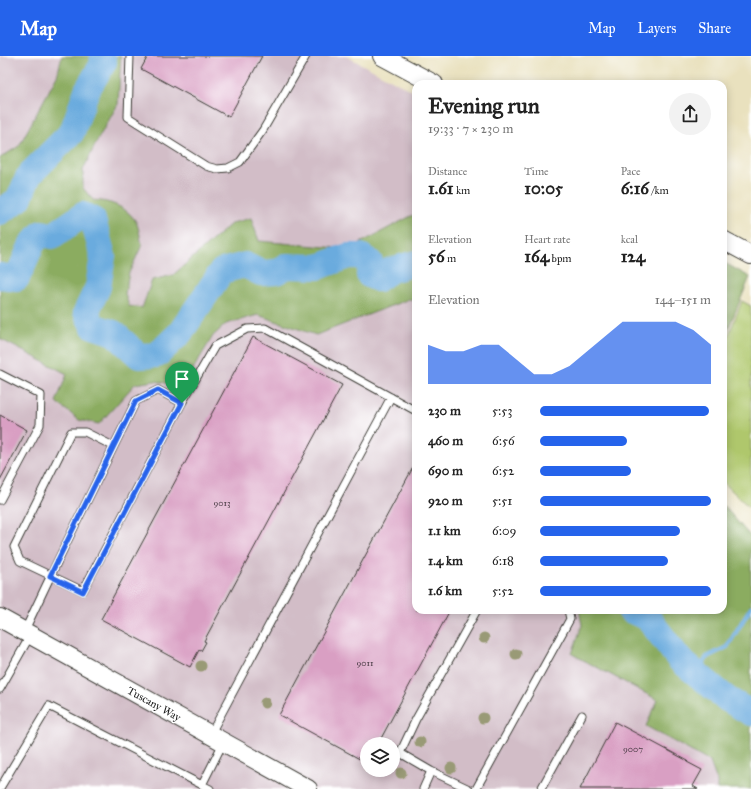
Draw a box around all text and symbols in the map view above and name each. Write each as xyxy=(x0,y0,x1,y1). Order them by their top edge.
text: Map xyxy=(20,17,57,40)
text: Map xyxy=(588,20,616,37)
text: Layers xyxy=(638,20,676,37)
text: Share xyxy=(698,20,731,37)
text: Evening run xyxy=(428,92,540,119)
button: share xyxy=(669,93,711,135)
text: 19:33 · 7 × 230 m xyxy=(428,121,514,137)
text: Distance xyxy=(428,165,467,178)
text: Time xyxy=(524,165,549,178)
text: Pace xyxy=(621,165,641,178)
text: 1.61 xyxy=(428,178,454,199)
text: 10:05 xyxy=(524,178,563,199)
text: 6:16 xyxy=(621,178,649,199)
text: km xyxy=(454,184,470,197)
text: /km xyxy=(649,184,669,197)
text: Elevation xyxy=(428,233,472,246)
text: Heart rate xyxy=(524,233,571,246)
text: kcal xyxy=(621,233,638,246)
text: 56 xyxy=(428,246,445,267)
text: 164 xyxy=(524,246,549,267)
text: 124 xyxy=(621,246,645,267)
text: m xyxy=(445,252,456,265)
text: bpm xyxy=(549,252,572,265)
text: Elevation xyxy=(428,292,480,308)
text: 144–151 m xyxy=(655,292,711,308)
pin xyxy=(165,362,199,403)
icon: arrive xyxy=(171,368,193,390)
text: 230 m xyxy=(428,403,461,419)
text: 5:53 xyxy=(492,403,513,419)
text: 460 m xyxy=(428,433,463,449)
text: 6:56 xyxy=(492,433,515,449)
text: 690 m xyxy=(428,463,463,479)
text: 6:52 xyxy=(492,463,514,479)
text: 920 m xyxy=(428,493,463,509)
text: 5:51 xyxy=(492,493,513,509)
house number: 9013 xyxy=(213,497,231,508)
text: 1.1 km xyxy=(428,523,461,539)
text: 6:09 xyxy=(492,523,517,539)
text: 1.4 km xyxy=(428,553,463,569)
text: 6:18 xyxy=(492,553,514,569)
text: 1.6 km xyxy=(428,583,462,599)
text: 5:52 xyxy=(492,583,514,599)
house number: 9011 xyxy=(356,657,374,668)
street label: Tuscany Way xyxy=(125,684,184,724)
map controls xyxy=(360,737,400,777)
button: layers xyxy=(360,737,400,777)
house number: 9007 xyxy=(623,743,643,754)

